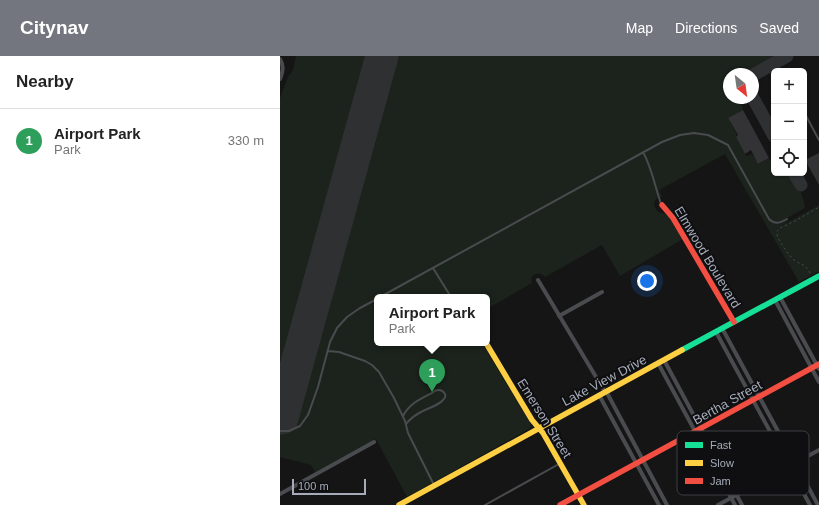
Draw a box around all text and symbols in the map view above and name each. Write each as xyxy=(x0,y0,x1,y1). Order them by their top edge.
text: Citynav xyxy=(20,17,89,38)
text: Map xyxy=(626,20,653,36)
text: Directions xyxy=(675,20,737,36)
text: Saved xyxy=(759,20,799,36)
north arrow xyxy=(723,68,759,104)
map controls xyxy=(771,68,807,176)
button: + xyxy=(771,68,807,104)
text: Nearby xyxy=(16,72,74,91)
button: − xyxy=(771,104,807,140)
text: Airport Park xyxy=(54,125,141,142)
text: 1 xyxy=(25,133,33,148)
text: 330 m xyxy=(228,133,264,148)
button: locate xyxy=(771,140,807,176)
text: Park xyxy=(54,142,81,157)
street label: Elmwood Boulevard xyxy=(671,204,744,311)
your location xyxy=(637,271,657,291)
popup xyxy=(374,294,490,346)
text: Airport Park xyxy=(389,304,475,321)
text: Park xyxy=(389,321,415,336)
street label: Lake View Drive xyxy=(559,352,649,409)
pin: 1 xyxy=(419,359,445,392)
street label: Emerson Street xyxy=(514,376,575,461)
street label: Bertha Street xyxy=(690,377,765,428)
legend xyxy=(677,431,809,495)
text: Fast xyxy=(710,439,731,451)
text: Slow xyxy=(710,457,734,469)
text: Jam xyxy=(710,475,731,487)
scale bar xyxy=(292,477,366,496)
text: 100 m xyxy=(298,480,329,492)

